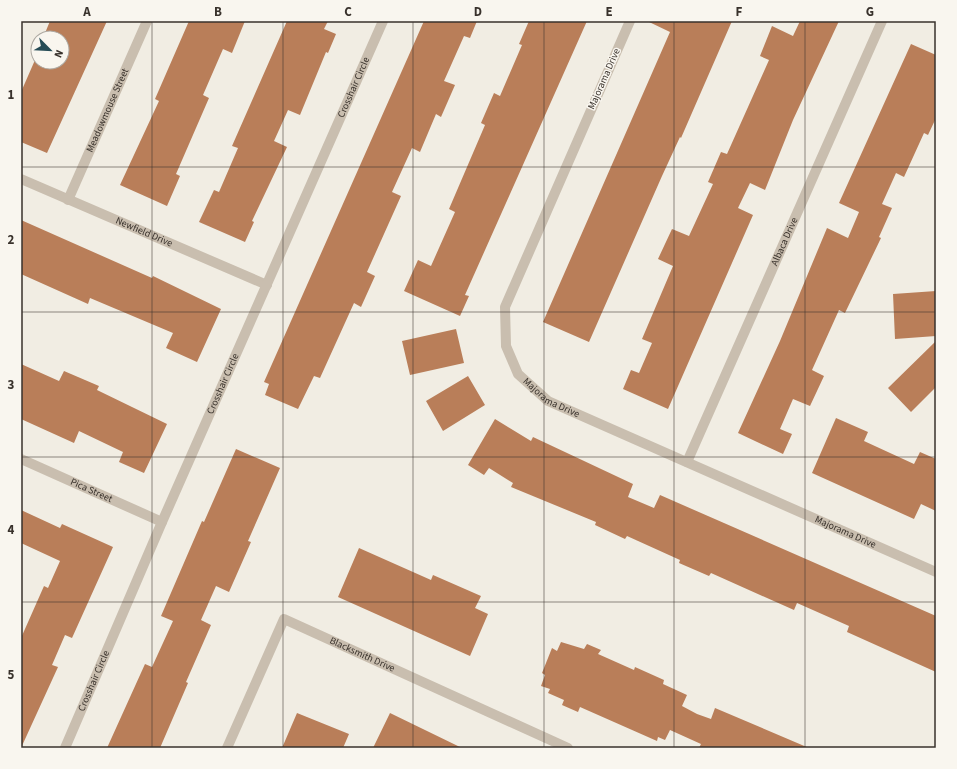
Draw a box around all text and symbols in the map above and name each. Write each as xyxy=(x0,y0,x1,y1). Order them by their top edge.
text: A xyxy=(82,3,91,21)
text: B xyxy=(214,3,222,21)
text: C xyxy=(344,3,352,21)
text: D xyxy=(474,3,482,21)
text: E xyxy=(605,3,613,21)
text: F xyxy=(736,3,743,21)
text: G xyxy=(866,3,874,21)
north arrow xyxy=(30,30,70,70)
street label: Majorama Drive xyxy=(584,46,624,112)
text: N xyxy=(50,47,67,60)
street label: Crosshair Circle xyxy=(334,55,373,120)
street label: Meadowmouse Street xyxy=(83,65,133,155)
text: 1 xyxy=(8,86,15,104)
street label: Newfield Drive xyxy=(113,214,175,251)
street label: Albaca Drive xyxy=(768,215,801,268)
text: 2 xyxy=(8,231,15,249)
street label: Crosshair Circle xyxy=(203,351,243,416)
street label: Majorama Drive xyxy=(520,375,582,421)
text: 3 xyxy=(8,376,15,394)
street label: Pica Street xyxy=(68,475,115,506)
street label: Majorama Drive xyxy=(813,512,878,552)
text: 4 xyxy=(8,521,15,539)
street label: Blacksmith Drive xyxy=(327,634,397,676)
street label: Crosshair Circle xyxy=(75,648,113,714)
text: 5 xyxy=(8,666,15,684)

